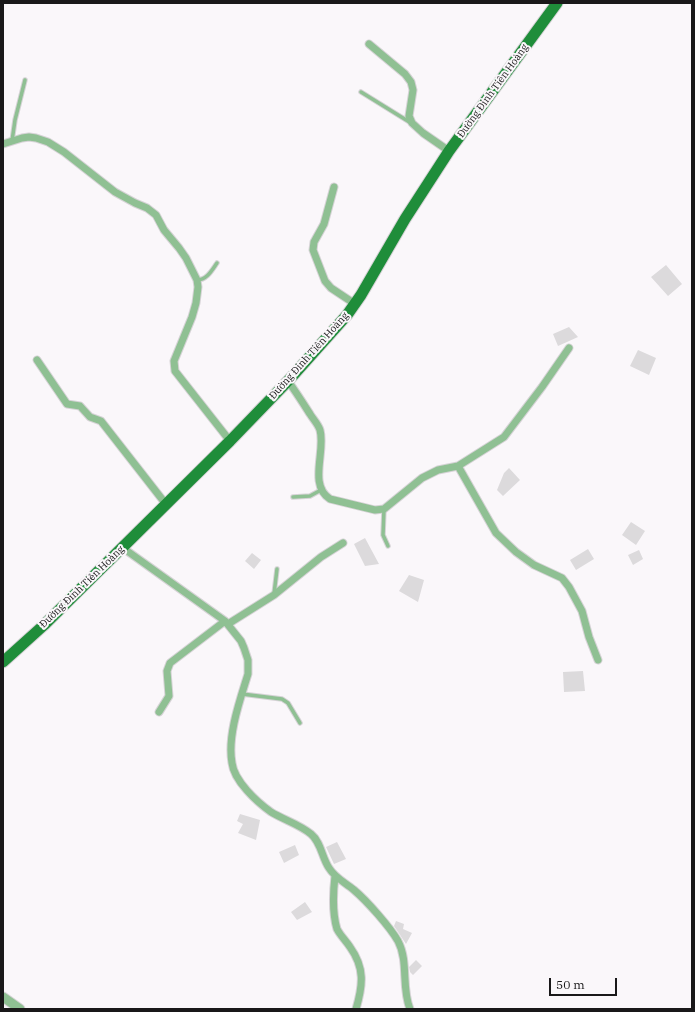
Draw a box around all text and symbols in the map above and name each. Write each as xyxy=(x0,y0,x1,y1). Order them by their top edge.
street label: Đường Đinh Tiên Hoàng xyxy=(455,42,531,140)
street label: Đường Đinh Tiên Hoàng xyxy=(267,310,351,402)
street label: Đường Đinh Tiên Hoàng xyxy=(37,543,127,631)
scale bar xyxy=(551,970,619,996)
text: 50 m xyxy=(556,977,585,992)

